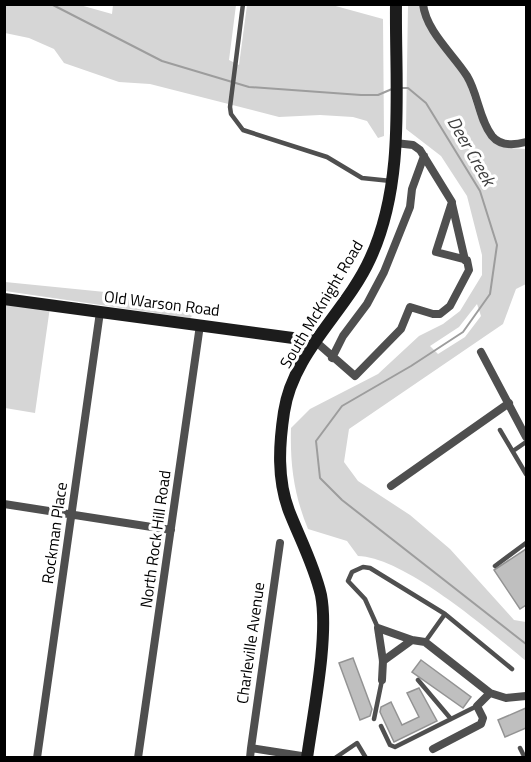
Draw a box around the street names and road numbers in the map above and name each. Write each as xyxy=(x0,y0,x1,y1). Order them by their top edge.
street label: South McKnight Road xyxy=(273,236,369,372)
street label: Old Warson Road xyxy=(103,284,221,322)
street label: North Rock Hill Road xyxy=(133,469,177,609)
street label: Rockman Place xyxy=(35,481,73,585)
street label: Charleville Avenue xyxy=(230,581,270,705)

